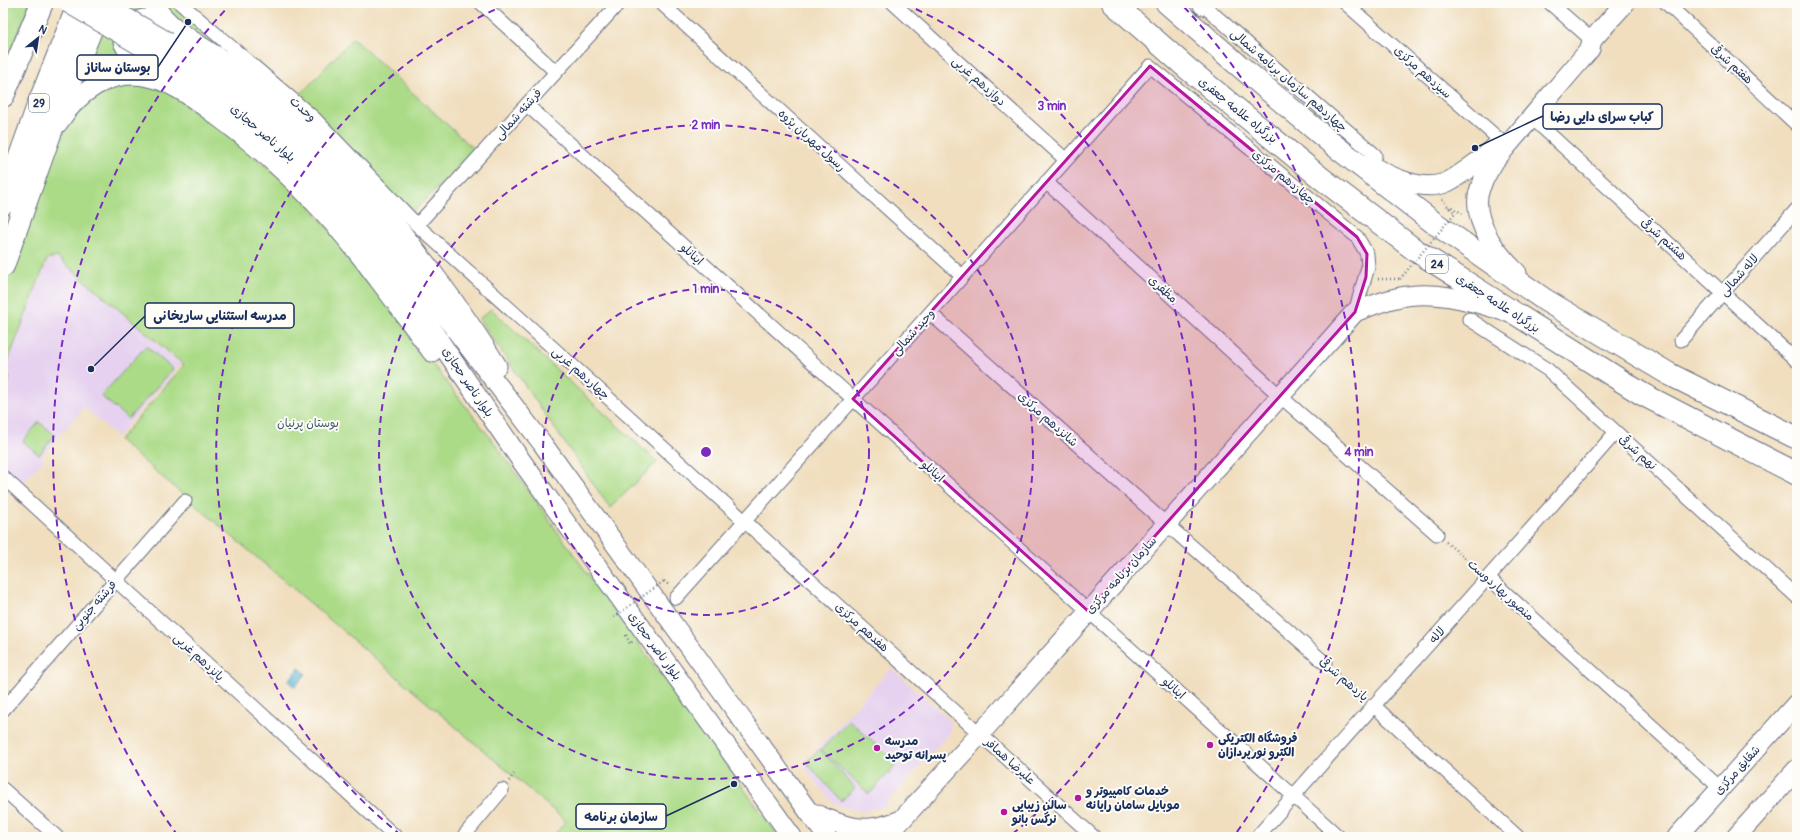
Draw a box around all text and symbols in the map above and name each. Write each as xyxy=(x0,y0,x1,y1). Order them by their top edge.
north arrow xyxy=(18,18,58,58)
text: N xyxy=(36,22,50,38)
street label: چهاردهم سازمان برنامه شمالی xyxy=(1227,26,1350,136)
street label: هفتم شرقی xyxy=(1707,41,1756,88)
street label: سیزدهم مرکزی xyxy=(1390,43,1454,103)
street label: دوازدهم غربی xyxy=(948,53,1009,110)
callout: بوستان ساناز xyxy=(77,55,158,80)
text: بوستان ساناز xyxy=(84,60,151,76)
street label: بزرگراه علامه جعفری xyxy=(1195,74,1280,147)
street label: فرشته شمالی xyxy=(492,86,545,143)
road number: 29 xyxy=(29,94,49,112)
street label: وحدت xyxy=(286,94,319,125)
text: 3 min xyxy=(1038,99,1067,114)
street label: بلوار ناصر حجازی xyxy=(227,101,298,166)
callout: کباب سرای دایی رضا xyxy=(1543,104,1662,129)
street label: رسول مهربان پژوه xyxy=(775,106,848,175)
text: کباب سرای دایی رضا xyxy=(1550,109,1654,125)
text: 2 min xyxy=(692,118,721,133)
street label: چهاردهم مرکزی xyxy=(1248,147,1318,209)
street label: هشتم شرقی xyxy=(1637,215,1690,265)
street label: اینانلو xyxy=(676,239,706,269)
street label: لاله شمالی xyxy=(1717,251,1762,299)
road number: 24 xyxy=(1426,255,1448,273)
street label: بزرگراه علامه جعفری xyxy=(1453,271,1543,336)
street label: مظفری xyxy=(1145,272,1180,306)
text: 1 min xyxy=(693,282,720,297)
callout: مدرسه استثنایی ساریخانی xyxy=(145,303,294,328)
street label: وحید شمالی xyxy=(889,306,938,359)
text: مدرسه استثنایی ساریخانی xyxy=(153,308,287,324)
street label: بلوار ناصر حجازی xyxy=(439,344,496,420)
street label: چهاردهم غربی xyxy=(548,344,612,404)
street label: شانزدهم مرکزی xyxy=(1014,389,1081,451)
park label: بوستان پرنیان xyxy=(277,416,339,431)
street label: نهم شرقی xyxy=(1615,431,1660,474)
centre of rings xyxy=(699,445,713,459)
text: 4 min xyxy=(1343,445,1374,460)
street label: اینانلو xyxy=(917,456,947,486)
street label: سازمان برنامه مرکزی xyxy=(1083,534,1160,617)
street label: منصور بهاردوست xyxy=(1464,557,1537,624)
street label: فرشته جنوبی xyxy=(69,577,120,633)
street label: هفدهم مرکزی xyxy=(831,599,892,656)
street label: بلوار ناصر حجازی xyxy=(625,609,685,684)
street label: لاله xyxy=(1426,624,1449,647)
street label: پانزدهم غربی xyxy=(170,630,227,685)
street label: یازدهم شرقی xyxy=(1315,654,1371,706)
street label: اینانلو xyxy=(1158,673,1188,703)
place label: فروشگاه الکتریکی الکترو نورپردازان xyxy=(1218,730,1298,760)
place label: مدرسه پسرانه توحید xyxy=(885,734,947,763)
street label: علیرضا همافر xyxy=(980,734,1038,788)
marker: فروشگاه الکتریکی الکترو نورپردازان xyxy=(1205,740,1215,750)
street label: شقایق مرکزی xyxy=(1711,742,1764,798)
marker: مدرسه پسرانه توحید xyxy=(872,743,882,753)
place label: خدمات کامپیوتر و موبایل سامان رایانه xyxy=(1085,784,1180,813)
marker: خدمات کامپیوتر و موبایل سامان رایانه xyxy=(1073,793,1083,803)
place label: سالن زیبایی نرگس بانو xyxy=(1011,798,1067,827)
callout: سازمان برنامه xyxy=(576,804,666,829)
marker: سالن زیبایی نرگس بانو xyxy=(999,807,1009,817)
text: سازمان برنامه xyxy=(584,809,658,825)

